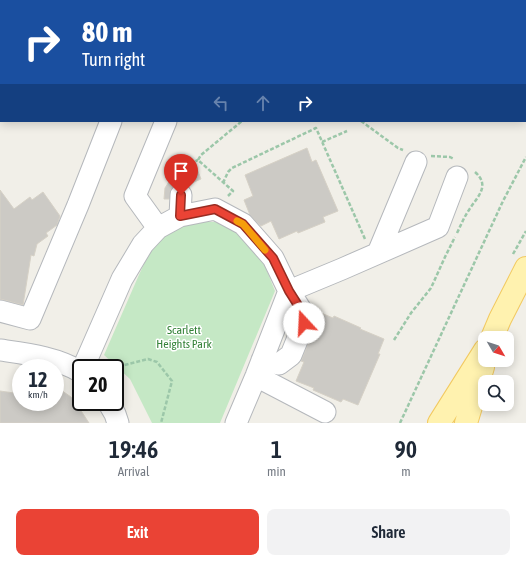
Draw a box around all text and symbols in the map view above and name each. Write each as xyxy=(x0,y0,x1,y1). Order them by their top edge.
icon: right xyxy=(16,16,68,68)
text: 80 m xyxy=(82,16,132,48)
text: Turn right xyxy=(82,49,145,70)
icon: left xyxy=(210,92,232,114)
icon: ahead xyxy=(252,92,274,114)
icon: right xyxy=(294,92,316,114)
pin xyxy=(164,154,198,195)
icon: arrive xyxy=(170,160,192,182)
position arrow xyxy=(283,302,325,344)
park label: Scarlett Heights Park xyxy=(156,323,212,351)
north arrow xyxy=(478,331,514,367)
map controls xyxy=(478,331,514,411)
speed limit sign: 20 xyxy=(72,359,124,411)
text: 12 xyxy=(29,368,47,391)
button: search xyxy=(478,375,514,411)
text: km/h xyxy=(28,389,48,400)
text: 19:46 xyxy=(109,436,158,463)
text: 1 xyxy=(271,436,282,463)
text: 90 xyxy=(395,436,417,463)
text: Arrival xyxy=(118,464,149,479)
text: min xyxy=(267,464,286,479)
text: m xyxy=(401,464,411,479)
button: Exit xyxy=(16,509,259,555)
button: Share xyxy=(267,509,510,555)

